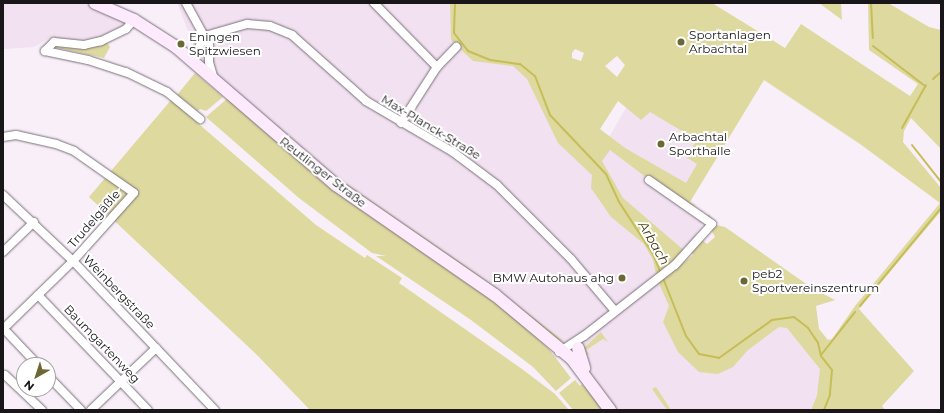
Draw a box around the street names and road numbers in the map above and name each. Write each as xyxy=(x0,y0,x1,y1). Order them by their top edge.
street label: Max-Planck-Straße xyxy=(379,92,483,162)
street label: Reutlinger Straße xyxy=(277,134,369,210)
street label: Trudelgäßle xyxy=(65,187,123,251)
street label: Weinbergstraße xyxy=(80,252,158,332)
street label: Baumgartenweg xyxy=(61,302,143,386)

